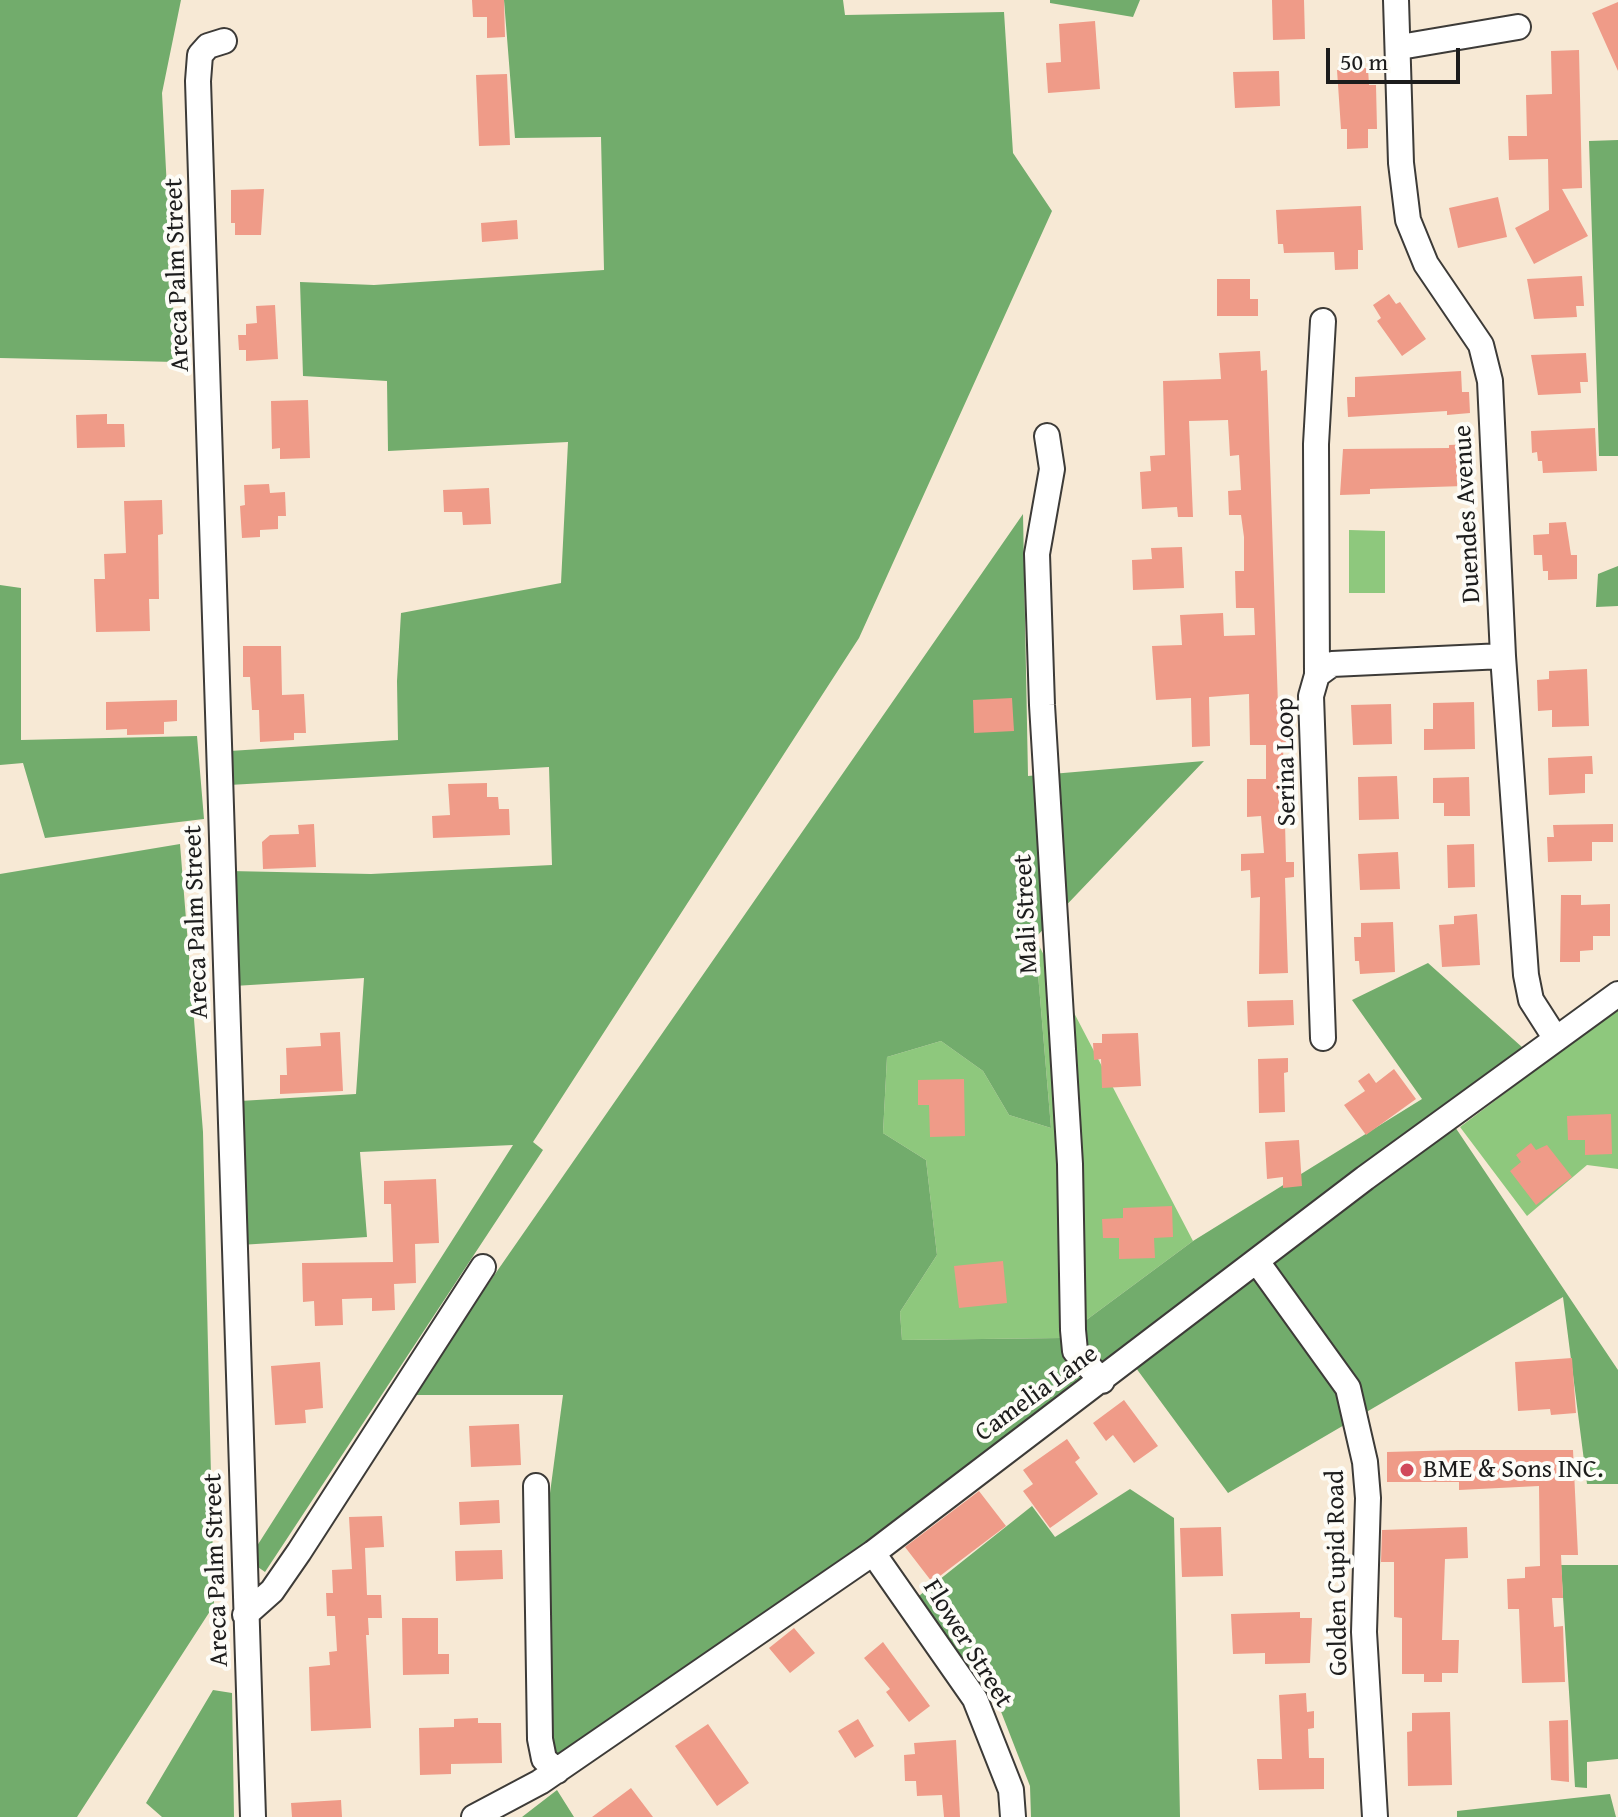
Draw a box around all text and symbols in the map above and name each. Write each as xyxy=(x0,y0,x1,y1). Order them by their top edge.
scale bar xyxy=(1330,32,1464,82)
text: 50 m xyxy=(1340,44,1388,79)
street label: Areca Palm Street xyxy=(159,177,197,373)
street label: Duendes Avenue xyxy=(1448,424,1488,604)
street label: Serina Loop xyxy=(1270,697,1304,827)
street label: Areca Palm Street xyxy=(178,824,216,1020)
street label: Mali Street xyxy=(1008,853,1046,975)
street label: Camelia Lane xyxy=(969,1339,1105,1449)
place label: BME & Sons INC. xyxy=(1423,1454,1603,1486)
marker: BME & Sons INC. xyxy=(1398,1461,1416,1479)
street label: Golden Cupid Road xyxy=(1321,1470,1355,1676)
street label: Areca Palm Street xyxy=(198,1472,236,1668)
street label: Flower Street xyxy=(915,1574,1019,1714)

